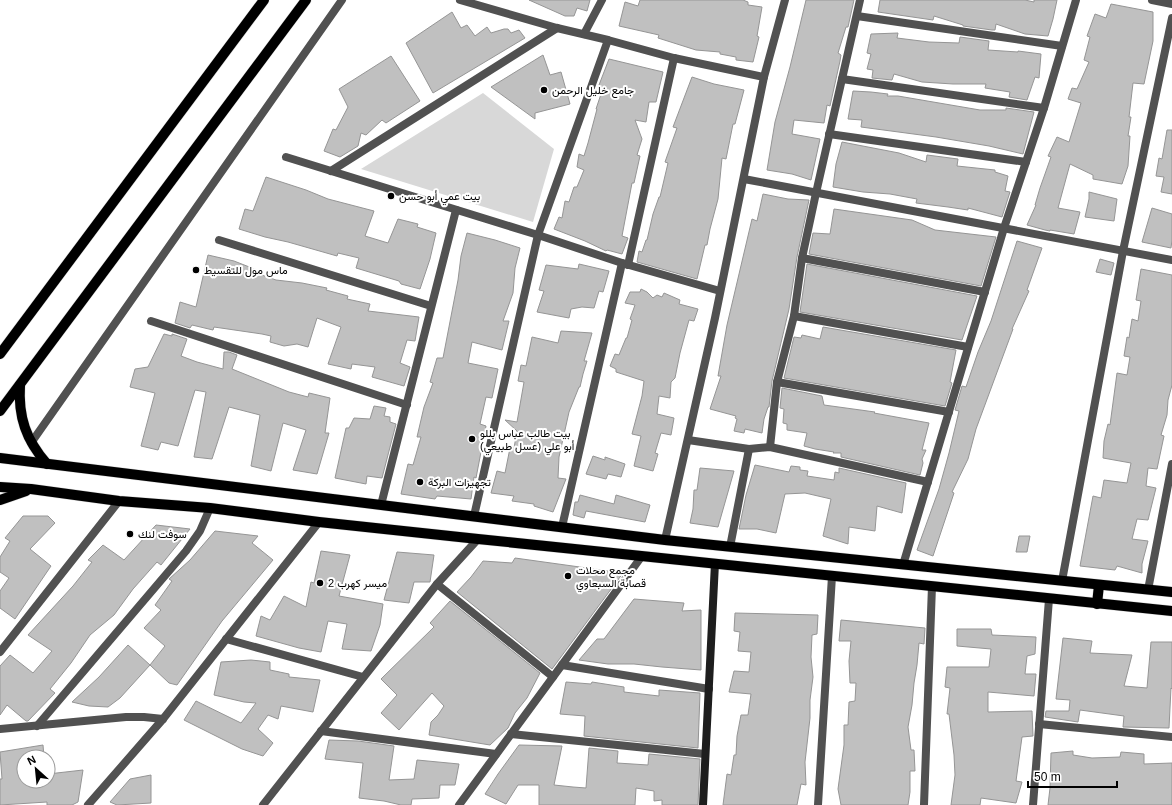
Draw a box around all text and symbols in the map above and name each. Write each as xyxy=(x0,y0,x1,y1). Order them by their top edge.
place label: جامع خليل الرحمن xyxy=(552,84,634,98)
marker: جامع خليل الرحمن xyxy=(539,85,549,95)
place label: بيت عمي أبو حسن xyxy=(399,190,480,206)
marker: بيت عمي أبو حسن xyxy=(386,191,396,201)
place label: ماس مول للتقسيط xyxy=(204,264,288,277)
marker: ماس مول للتقسيط xyxy=(191,265,201,275)
place label: بيت طالب عباس بللو أبو علي (عسل طبيعي) xyxy=(480,427,575,456)
marker: بيت طالب عباس بللو أبو علي (عسل طبيعي) xyxy=(467,434,477,444)
place label: تجهيزات البركة xyxy=(428,476,491,489)
marker: تجهيزات البركة xyxy=(415,477,425,487)
place label: سوفت لنك xyxy=(138,528,187,541)
marker: سوفت لنك xyxy=(125,529,135,539)
place label: مجمع محلات قصابة السبعاوي xyxy=(576,564,646,593)
marker: مجمع محلات قصابة السبعاوي xyxy=(563,571,573,581)
place label: ميسر كهرب 2 xyxy=(328,577,387,590)
marker: ميسر كهرب 2 xyxy=(315,578,325,588)
north arrow xyxy=(16,749,56,789)
text: N xyxy=(25,753,38,767)
scale bar xyxy=(1028,763,1117,789)
text: 50 m xyxy=(1034,770,1061,784)

